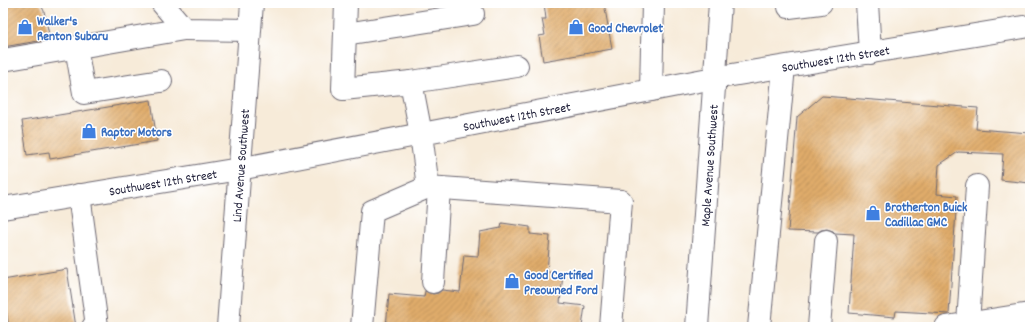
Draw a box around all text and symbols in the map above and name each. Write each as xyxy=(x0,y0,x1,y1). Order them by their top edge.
place label: Walker's Renton Subaru xyxy=(37,13,109,47)
shop icon: Walker's Renton Subaru xyxy=(16,18,34,36)
shop icon: Good Chevrolet xyxy=(567,18,585,36)
place label: Good Chevrolet xyxy=(588,20,663,39)
street label: Southwest 12th Street xyxy=(780,42,892,79)
street label: Southwest 12th Street xyxy=(462,99,573,138)
street label: Maple Avenue Southwest xyxy=(697,104,725,227)
street label: Lind Avenue Southwest xyxy=(229,108,256,223)
shop icon: Raptor Motors xyxy=(80,122,98,140)
place label: Raptor Motors xyxy=(101,124,173,143)
street label: Southwest 12th Street xyxy=(108,166,219,202)
place label: Brotherton Buick Cadillac GMC xyxy=(885,199,968,233)
shop icon: Brotherton Buick Cadillac GMC xyxy=(864,204,882,222)
place label: Good Certified Preowned Ford xyxy=(524,267,598,301)
shop icon: Good Certified Preowned Ford xyxy=(503,272,521,290)

